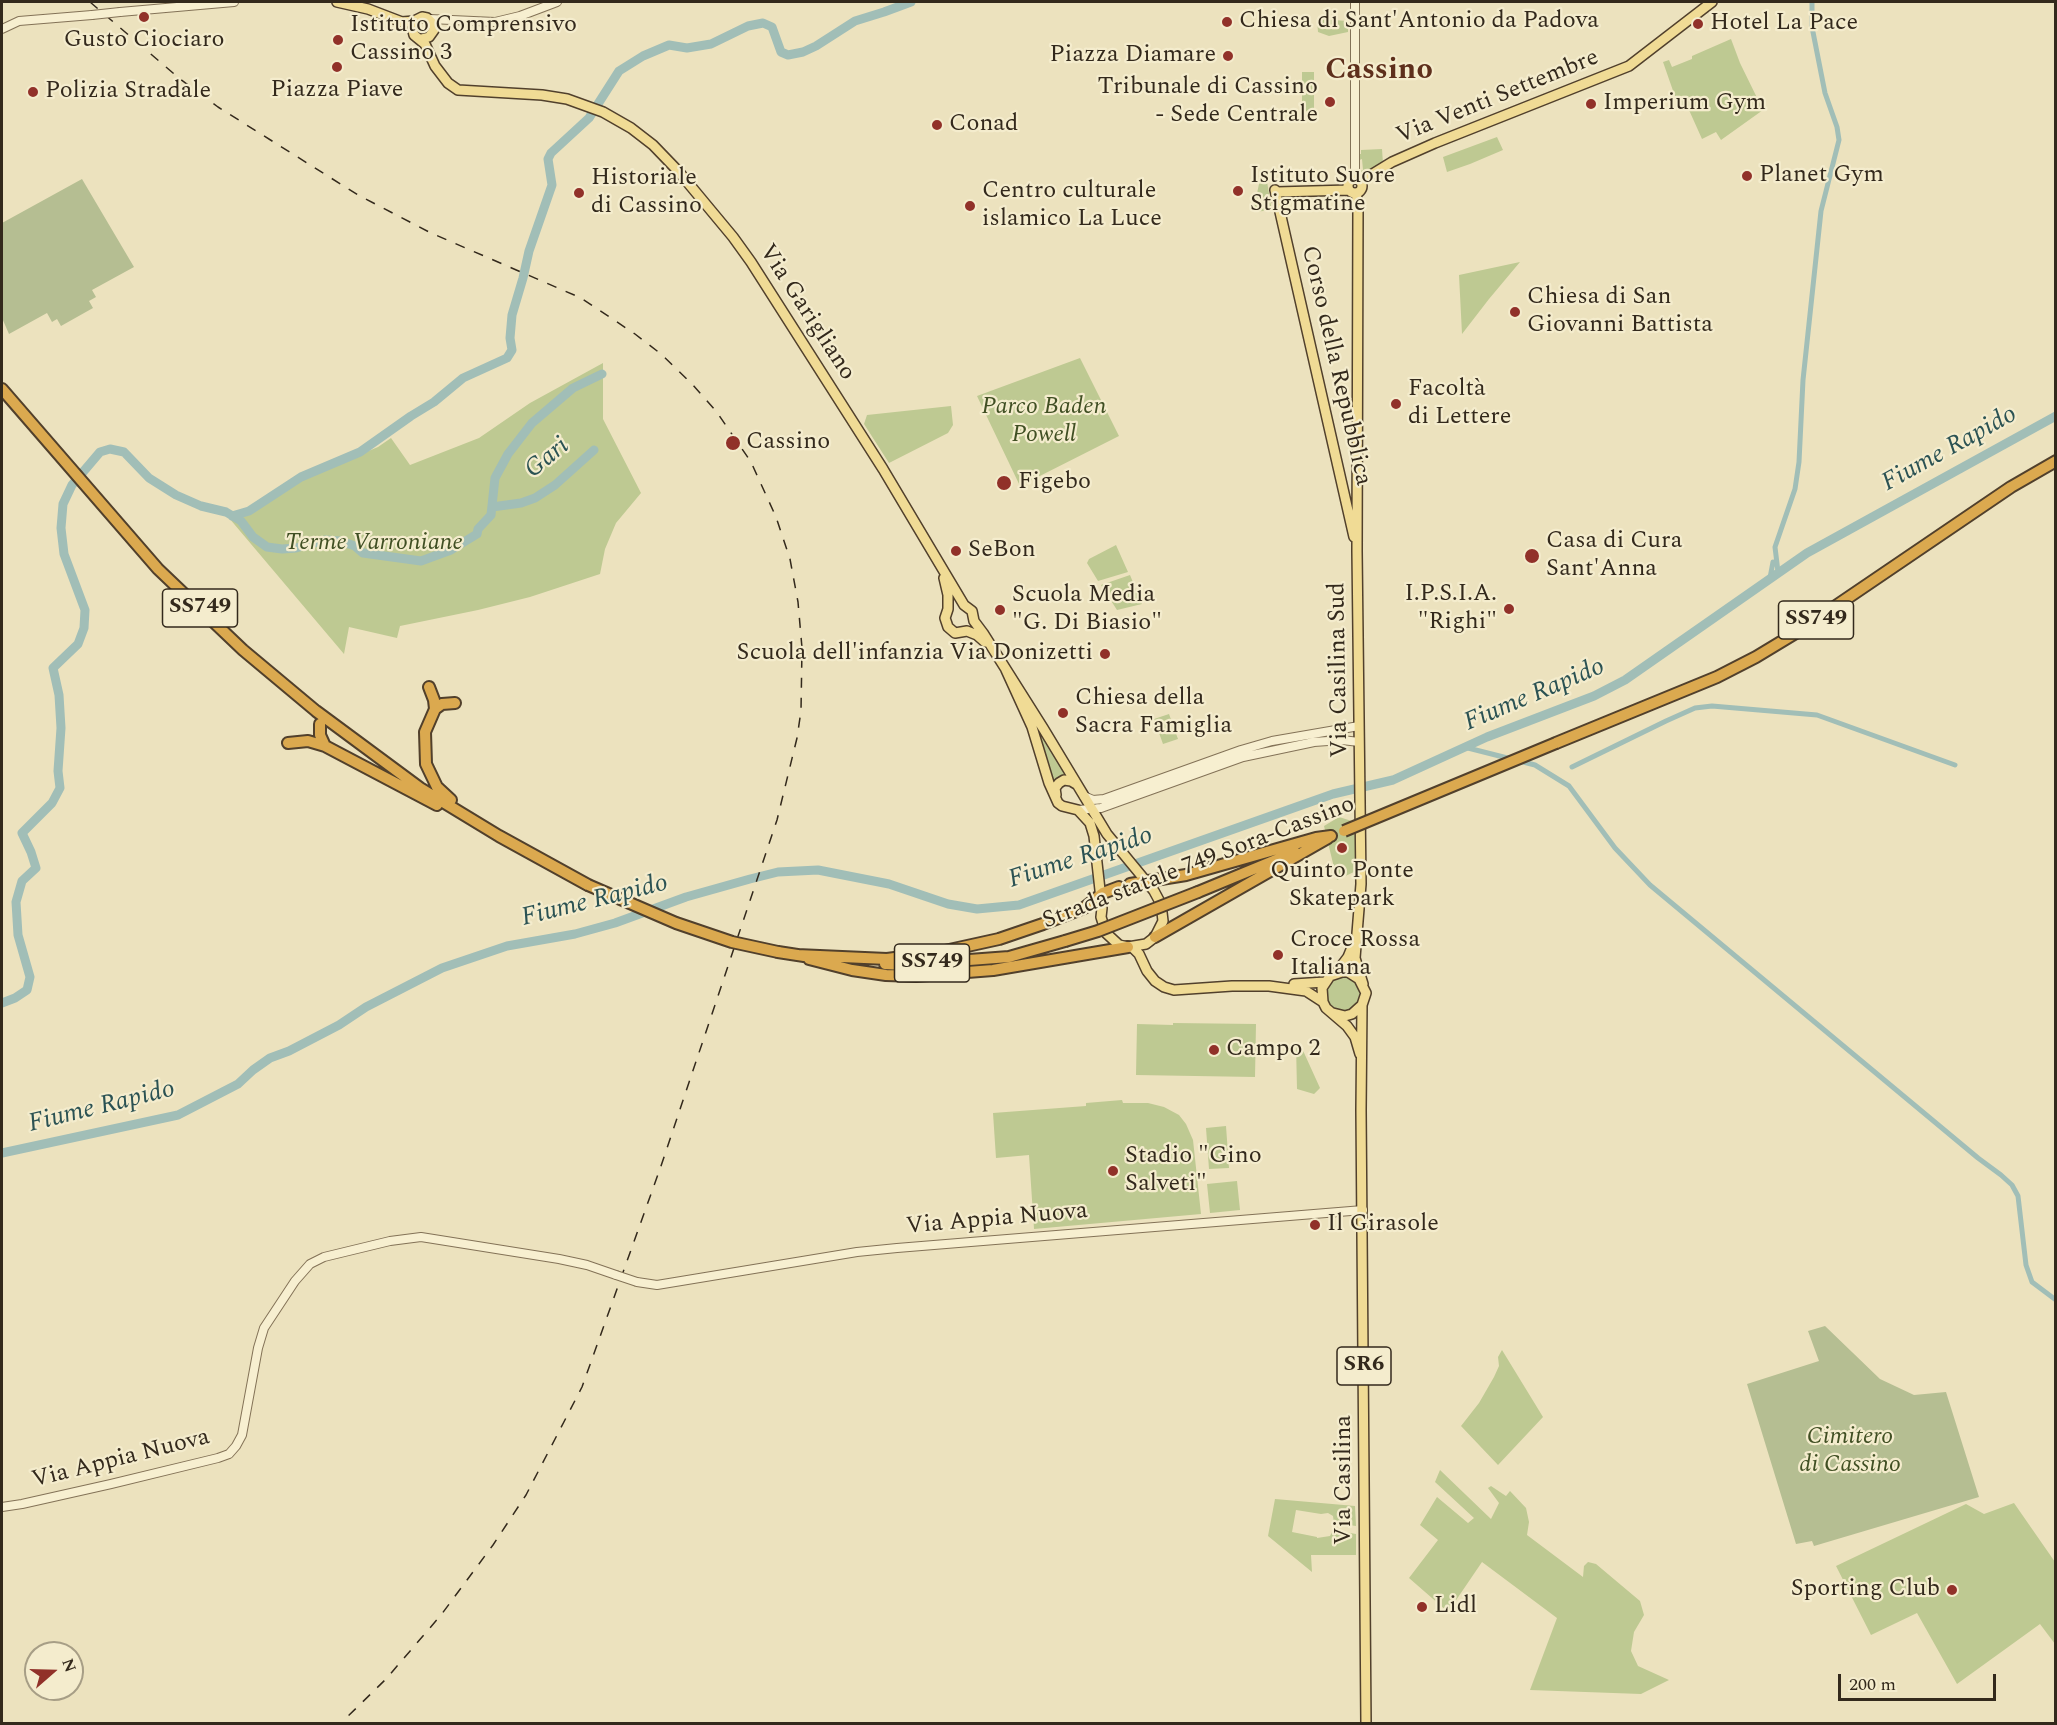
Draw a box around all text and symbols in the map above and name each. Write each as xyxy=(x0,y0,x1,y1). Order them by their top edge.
place label: Chiesa di Sant'Antonio da Padova xyxy=(1239,8,1599,36)
marker: Gusto Ciociaro xyxy=(137,10,151,24)
place label: Hotel La Pace xyxy=(1710,10,1858,38)
place label: Istituto Comprensivo Cassino 3 xyxy=(350,12,577,68)
marker: Chiesa di Sant'Antonio da Padova xyxy=(1220,15,1234,29)
marker: Hotel La Pace xyxy=(1691,17,1705,31)
place label: Gusto Ciociaro xyxy=(64,27,224,55)
marker: Istituto Comprensivo Cassino 3 xyxy=(331,33,345,47)
place label: Piazza Diamare xyxy=(1050,42,1216,70)
street label: Via Venti Settembre xyxy=(1393,44,1603,152)
marker: Piazza Diamare xyxy=(1221,49,1235,63)
district label: Cassino xyxy=(1325,54,1433,90)
marker: Piazza Piave xyxy=(330,60,344,74)
place label: Tribunale di Cassino - Sede Centrale xyxy=(1097,74,1318,130)
place label: Piazza Piave xyxy=(271,77,403,105)
place label: Polizia Stradale xyxy=(45,78,211,106)
marker: Polizia Stradale xyxy=(26,85,40,99)
place label: Imperium Gym xyxy=(1603,90,1766,118)
marker: Tribunale di Cassino - Sede Centrale xyxy=(1323,95,1337,109)
marker: Imperium Gym xyxy=(1584,97,1598,111)
place label: Conad xyxy=(949,111,1018,139)
marker: Conad xyxy=(930,118,944,132)
place label: Planet Gym xyxy=(1759,162,1884,190)
place label: Istituto Suore Stigmatine xyxy=(1250,163,1395,219)
place label: Historiale di Cassino xyxy=(591,165,702,221)
marker: Planet Gym xyxy=(1740,169,1754,183)
place label: Centro culturale islamico La Luce xyxy=(982,178,1162,234)
marker: Istituto Suore Stigmatine xyxy=(1231,184,1245,198)
marker: Historiale di Cassino xyxy=(572,186,586,200)
marker: Centro culturale islamico La Luce xyxy=(963,199,977,213)
street label: Via Garigliano xyxy=(751,240,861,386)
street label: Corso della Repubblica xyxy=(1293,243,1377,489)
place label: Chiesa di San Giovanni Battista xyxy=(1527,284,1713,340)
marker: Chiesa di San Giovanni Battista xyxy=(1508,305,1522,319)
place label: Facoltà di Lettere xyxy=(1408,376,1511,432)
park label: Parco Baden Powell xyxy=(982,394,1106,450)
marker: Facoltà di Lettere xyxy=(1389,397,1403,411)
water label: Fiume Rapido xyxy=(1877,400,2023,500)
place label: Cassino xyxy=(746,429,830,457)
water label: Gari xyxy=(519,432,577,486)
marker: Cassino xyxy=(724,434,742,452)
place label: Figebo xyxy=(1018,469,1091,497)
marker: Figebo xyxy=(995,474,1013,492)
place label: Casa di Cura Sant'Anna xyxy=(1546,528,1683,584)
park label: Terme Varroniane xyxy=(285,530,463,558)
place label: SeBon xyxy=(968,537,1036,565)
marker: SeBon xyxy=(949,544,963,558)
marker: Casa di Cura Sant'Anna xyxy=(1523,547,1541,565)
place label: I.P.S.I.A. "Righi" xyxy=(1404,581,1497,637)
place label: Scuola Media "G. Di Biasio" xyxy=(1012,582,1162,638)
street label: Via Casilina Sud xyxy=(1324,582,1356,758)
road number: SS749 xyxy=(162,589,238,627)
road number: SS749 xyxy=(1778,601,1854,639)
marker: I.P.S.I.A. "Righi" xyxy=(1502,602,1516,616)
marker: Scuola Media "G. Di Biasio" xyxy=(993,603,1007,617)
place label: Scuola dell'infanzia Via Donizetti xyxy=(737,640,1093,668)
marker: Scuola dell'infanzia Via Donizetti xyxy=(1098,647,1112,661)
water label: Fiume Rapido xyxy=(1460,652,1610,740)
place label: Chiesa della Sacra Famiglia xyxy=(1075,685,1232,741)
marker: Chiesa della Sacra Famiglia xyxy=(1056,706,1070,720)
street label: Strada statale 749 Sora-Cassino xyxy=(1039,791,1359,937)
water label: Fiume Rapido xyxy=(1005,821,1157,897)
marker: Quinto Ponte Skatepark xyxy=(1335,841,1349,855)
place label: Quinto Ponte Skatepark xyxy=(1270,858,1414,914)
water label: Fiume Rapido xyxy=(518,869,672,935)
place label: Croce Rossa Italiana xyxy=(1290,927,1420,983)
road number: SS749 xyxy=(894,944,970,982)
marker: Croce Rossa Italiana xyxy=(1271,948,1285,962)
place label: Campo 2 xyxy=(1226,1036,1320,1064)
marker: Campo 2 xyxy=(1207,1043,1221,1057)
water label: Fiume Rapido xyxy=(25,1075,179,1141)
place label: Stadio "Gino Salveti" xyxy=(1125,1143,1262,1199)
marker: Stadio "Gino Salveti" xyxy=(1106,1164,1120,1178)
street label: Via Appia Nuova xyxy=(905,1198,1089,1242)
place label: Il Girasole xyxy=(1327,1211,1439,1239)
marker: Il Girasole xyxy=(1308,1218,1322,1232)
road number: SR6 xyxy=(1337,1347,1391,1385)
street label: Via Casilina xyxy=(1331,1415,1359,1545)
street label: Via Appia Nuova xyxy=(29,1424,213,1496)
park label: Cimitero di Cassino xyxy=(1799,1424,1901,1480)
place label: Sporting Club xyxy=(1791,1576,1940,1604)
marker: Sporting Club xyxy=(1945,1583,1959,1597)
place label: Lidl xyxy=(1434,1593,1477,1621)
marker: Lidl xyxy=(1415,1600,1429,1614)
north arrow xyxy=(24,1641,84,1701)
text: N xyxy=(56,1655,83,1676)
scale bar xyxy=(1841,1662,1998,1700)
text: 200 m xyxy=(1849,1671,1896,1698)

